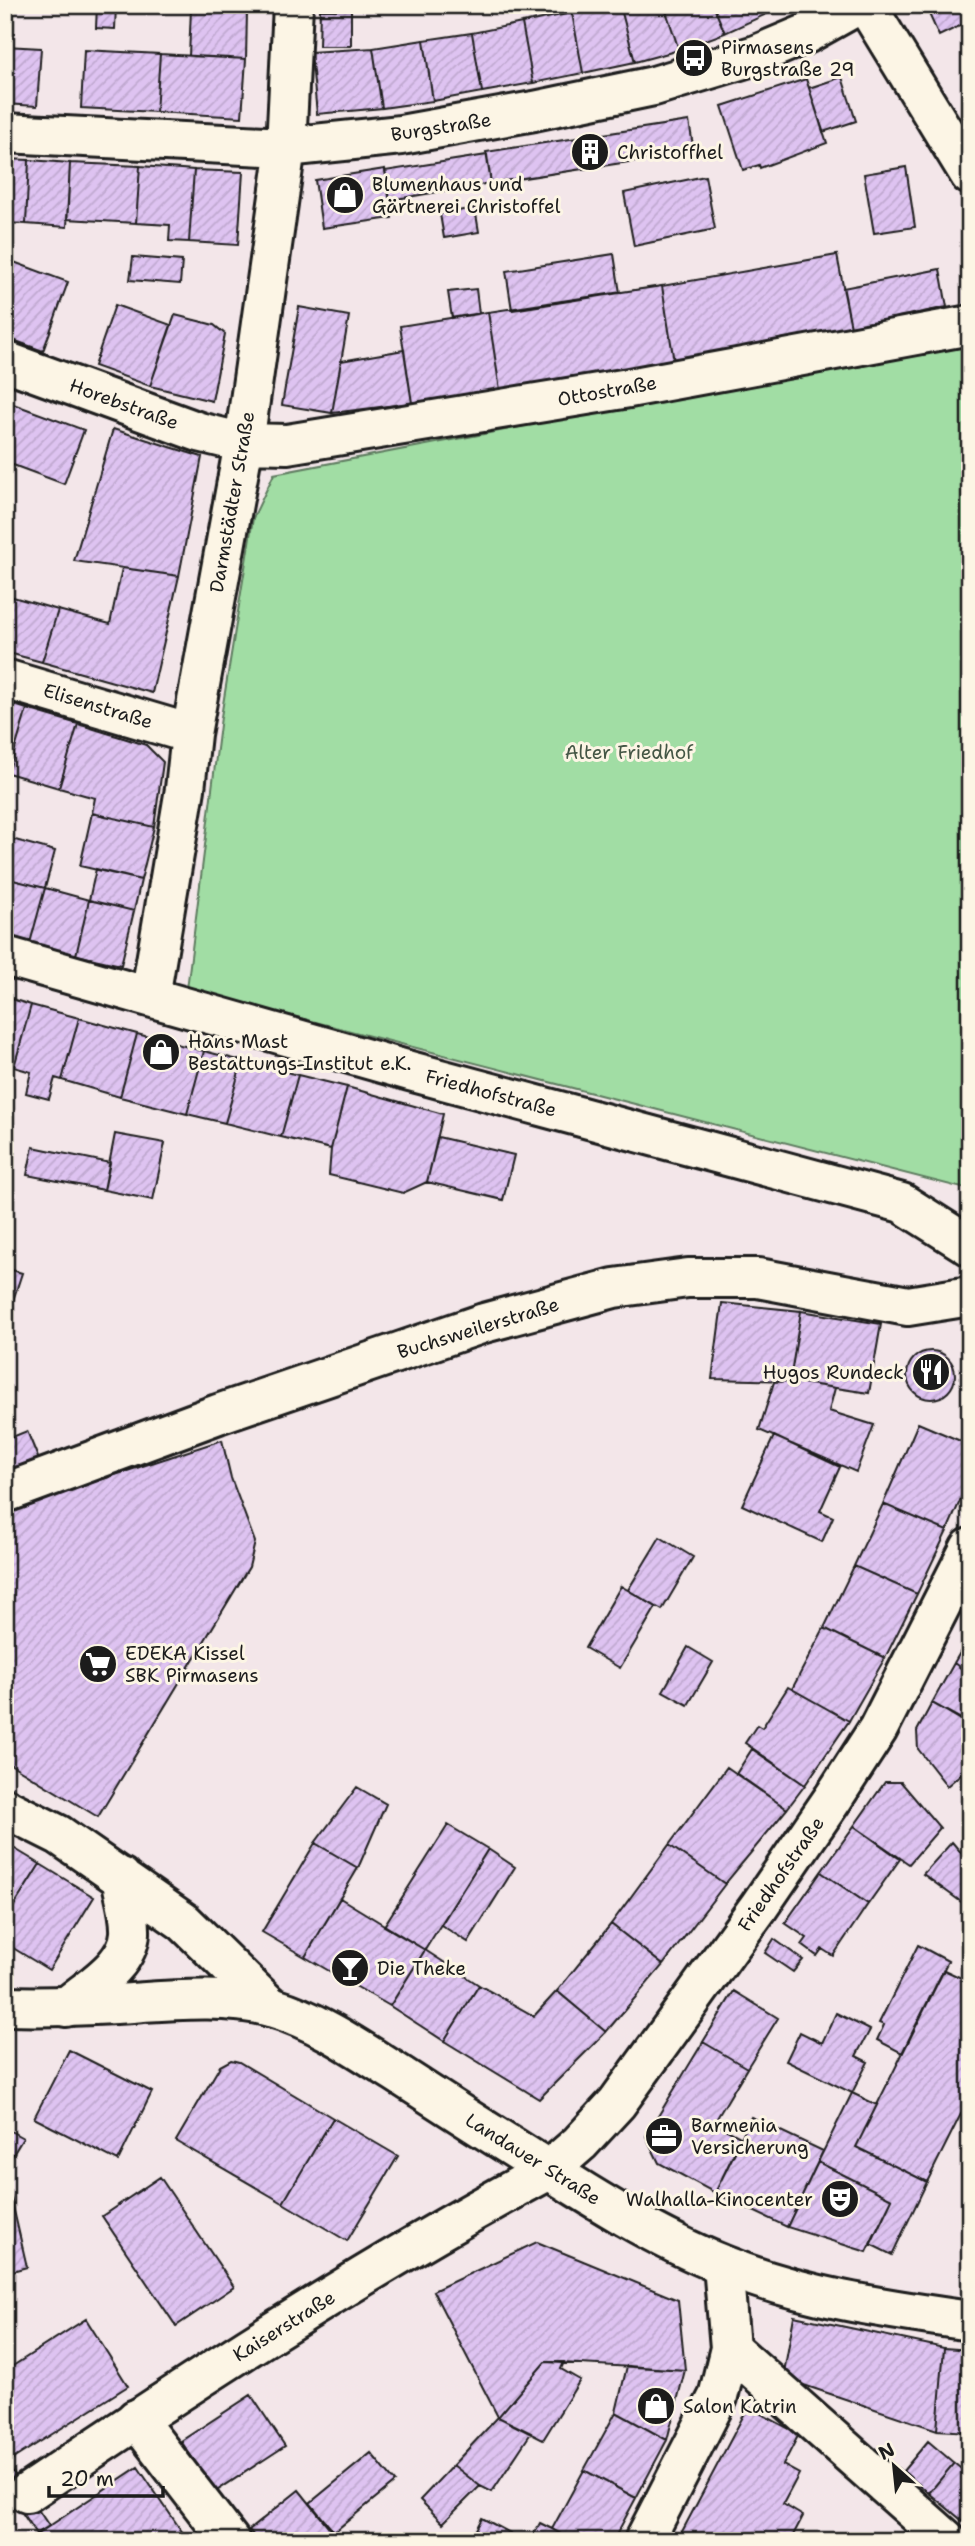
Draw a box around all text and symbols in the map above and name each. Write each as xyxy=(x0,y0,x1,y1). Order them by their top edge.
place label: Pirmasens Burgstraße 29 xyxy=(721,35,855,82)
bus stop icon: Pirmasens Burgstraße 29 xyxy=(673,37,715,79)
street label: Burgstraße xyxy=(389,107,493,147)
building icon: Christoffhel xyxy=(569,131,611,173)
place label: Christoffhel xyxy=(617,140,723,165)
place label: Blumenhaus und Gärtnerei Christoffel xyxy=(372,172,561,219)
shop icon: Blumenhaus und Gärtnerei Christoffel xyxy=(324,174,366,216)
street label: Ottostraße xyxy=(555,370,659,412)
street label: Horebstraße xyxy=(66,373,182,435)
street label: Darmstädter Straße xyxy=(204,409,260,595)
street label: Elisenstraße xyxy=(40,677,156,735)
park label: Alter Friedhof xyxy=(565,740,694,765)
place label: Hans Mast Bestattungs-Institut e.K. xyxy=(188,1029,411,1076)
shop icon: Hans Mast Bestattungs-Institut e.K. xyxy=(140,1031,182,1073)
street label: Friedhofstraße xyxy=(423,1063,559,1123)
street label: Buchsweilerstraße xyxy=(394,1292,562,1364)
restaurant icon: Hugos Rundeck xyxy=(910,1351,952,1393)
place label: Hugos Rundeck xyxy=(763,1360,904,1385)
place label: EDEKA Kissel SBK Pirmasens xyxy=(125,1641,259,1688)
supermarket icon: EDEKA Kissel SBK Pirmasens xyxy=(77,1643,119,1685)
street label: Friedhofstraße xyxy=(732,1812,830,1936)
bar icon: Die Theke xyxy=(329,1947,371,1989)
place label: Die Theke xyxy=(377,1956,466,1981)
street label: Landauer Straße xyxy=(461,2107,605,2211)
place label: Barmenia Versicherung xyxy=(691,2113,809,2160)
office icon: Barmenia Versicherung xyxy=(643,2115,685,2157)
theatre icon: Walhalla-Kinocenter xyxy=(819,2178,861,2220)
place label: Walhalla-Kinocenter xyxy=(626,2187,813,2212)
street label: Kaiserstraße xyxy=(228,2285,340,2367)
shop icon: Salon Katrin xyxy=(635,2385,677,2427)
place label: Salon Katrin xyxy=(683,2394,797,2419)
north arrow xyxy=(860,2430,930,2500)
text: N xyxy=(874,2437,899,2466)
scale bar xyxy=(49,2455,163,2499)
text: 20 m xyxy=(60,2465,114,2493)

